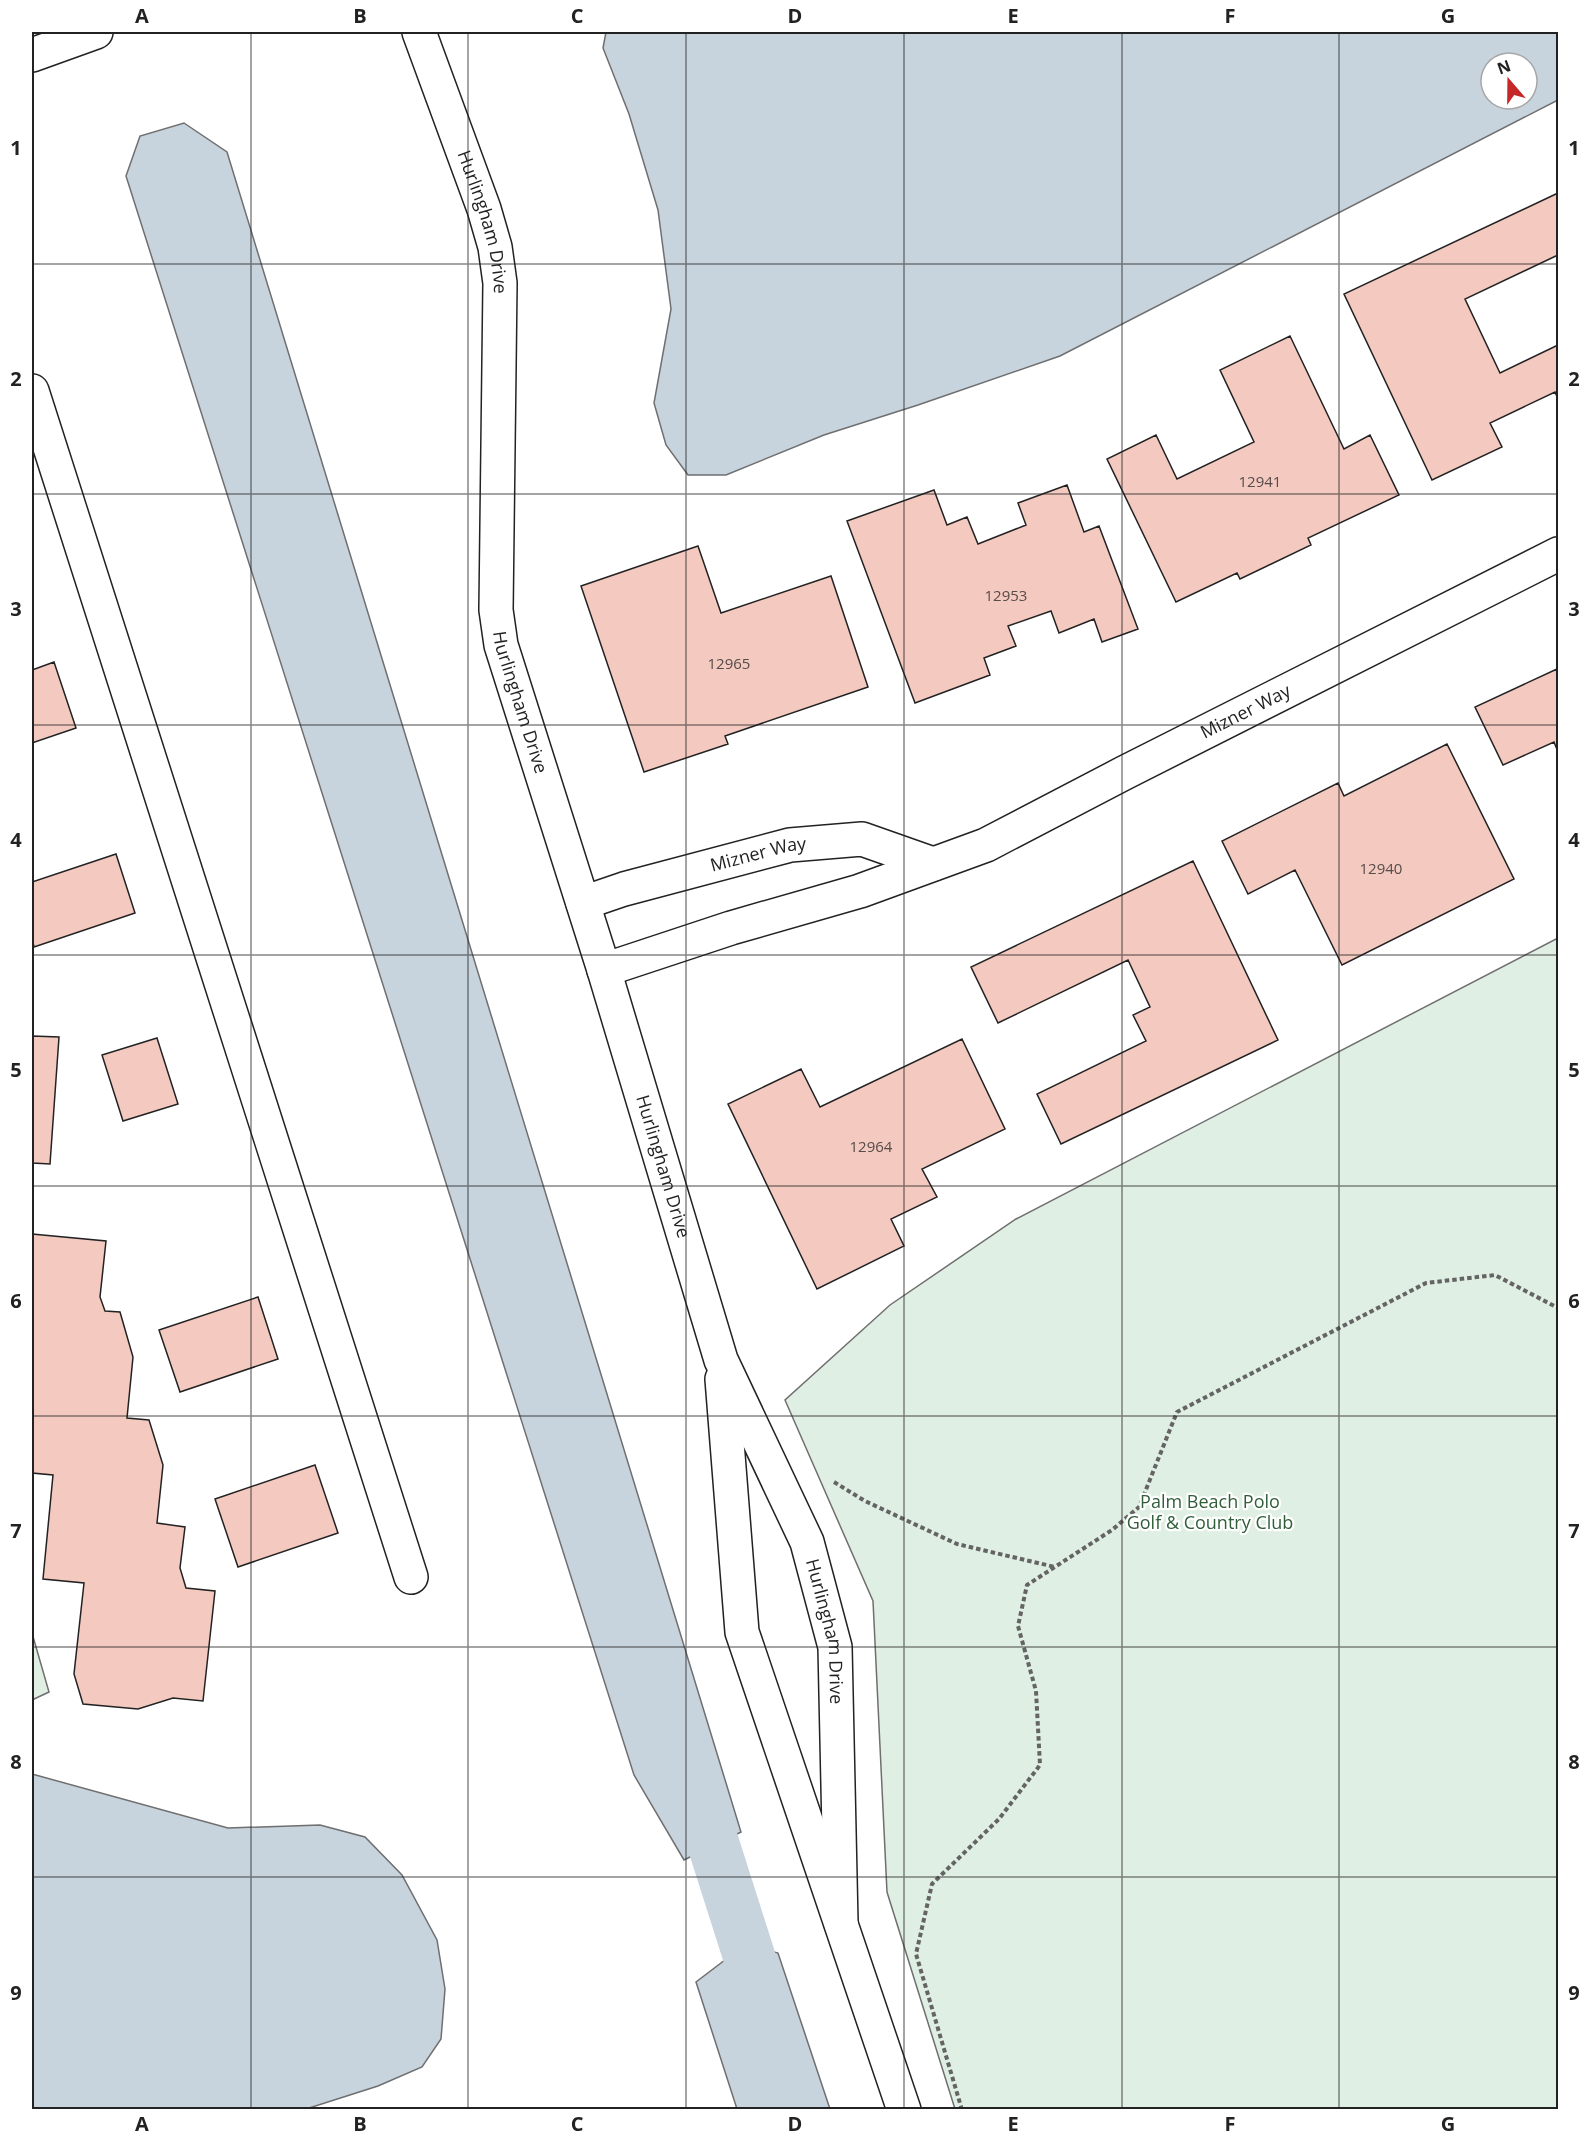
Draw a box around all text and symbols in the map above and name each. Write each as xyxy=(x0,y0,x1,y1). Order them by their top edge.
text: A xyxy=(135,2,149,29)
text: B xyxy=(353,2,367,29)
text: C xyxy=(571,2,584,29)
text: D xyxy=(788,2,802,29)
text: E xyxy=(1007,2,1019,29)
text: F xyxy=(1225,2,1235,29)
text: G xyxy=(1441,2,1455,29)
north arrow xyxy=(1479,51,1539,111)
text: N xyxy=(1494,54,1514,79)
text: 1 xyxy=(10,134,22,161)
text: 1 xyxy=(1568,134,1580,161)
street label: Hurlingham Drive xyxy=(452,147,513,294)
text: 2 xyxy=(10,365,22,392)
text: 2 xyxy=(1568,365,1580,392)
house number: 12941 xyxy=(1239,471,1281,491)
house number: 12953 xyxy=(985,585,1027,605)
text: 3 xyxy=(10,595,22,622)
text: 3 xyxy=(1568,595,1580,622)
street label: Hurlingham Drive xyxy=(488,629,554,776)
house number: 12965 xyxy=(708,653,750,673)
street label: Mizner Way xyxy=(1196,677,1295,744)
text: 4 xyxy=(10,826,22,853)
text: 4 xyxy=(1568,826,1580,853)
street label: Mizner Way xyxy=(707,831,808,877)
house number: 12940 xyxy=(1360,858,1402,878)
text: 5 xyxy=(10,1056,22,1083)
text: 5 xyxy=(1568,1056,1580,1083)
street label: Hurlingham Drive xyxy=(631,1092,697,1241)
house number: 12964 xyxy=(850,1136,893,1156)
text: 6 xyxy=(10,1287,22,1314)
text: 6 xyxy=(1568,1287,1580,1314)
park label: Palm Beach Polo Golf & Country Club xyxy=(1127,1489,1293,1534)
text: 7 xyxy=(10,1517,22,1544)
text: 7 xyxy=(1568,1517,1580,1544)
street label: Hurlingham Drive xyxy=(801,1556,849,1704)
text: 8 xyxy=(10,1748,22,1775)
text: 8 xyxy=(1568,1748,1580,1775)
text: 9 xyxy=(10,1979,22,2006)
text: 9 xyxy=(1568,1979,1580,2006)
text: A xyxy=(135,2110,149,2137)
text: B xyxy=(353,2110,367,2137)
text: C xyxy=(571,2110,584,2137)
text: D xyxy=(788,2110,802,2137)
text: E xyxy=(1007,2110,1019,2137)
text: F xyxy=(1225,2110,1235,2137)
text: G xyxy=(1441,2110,1455,2137)

